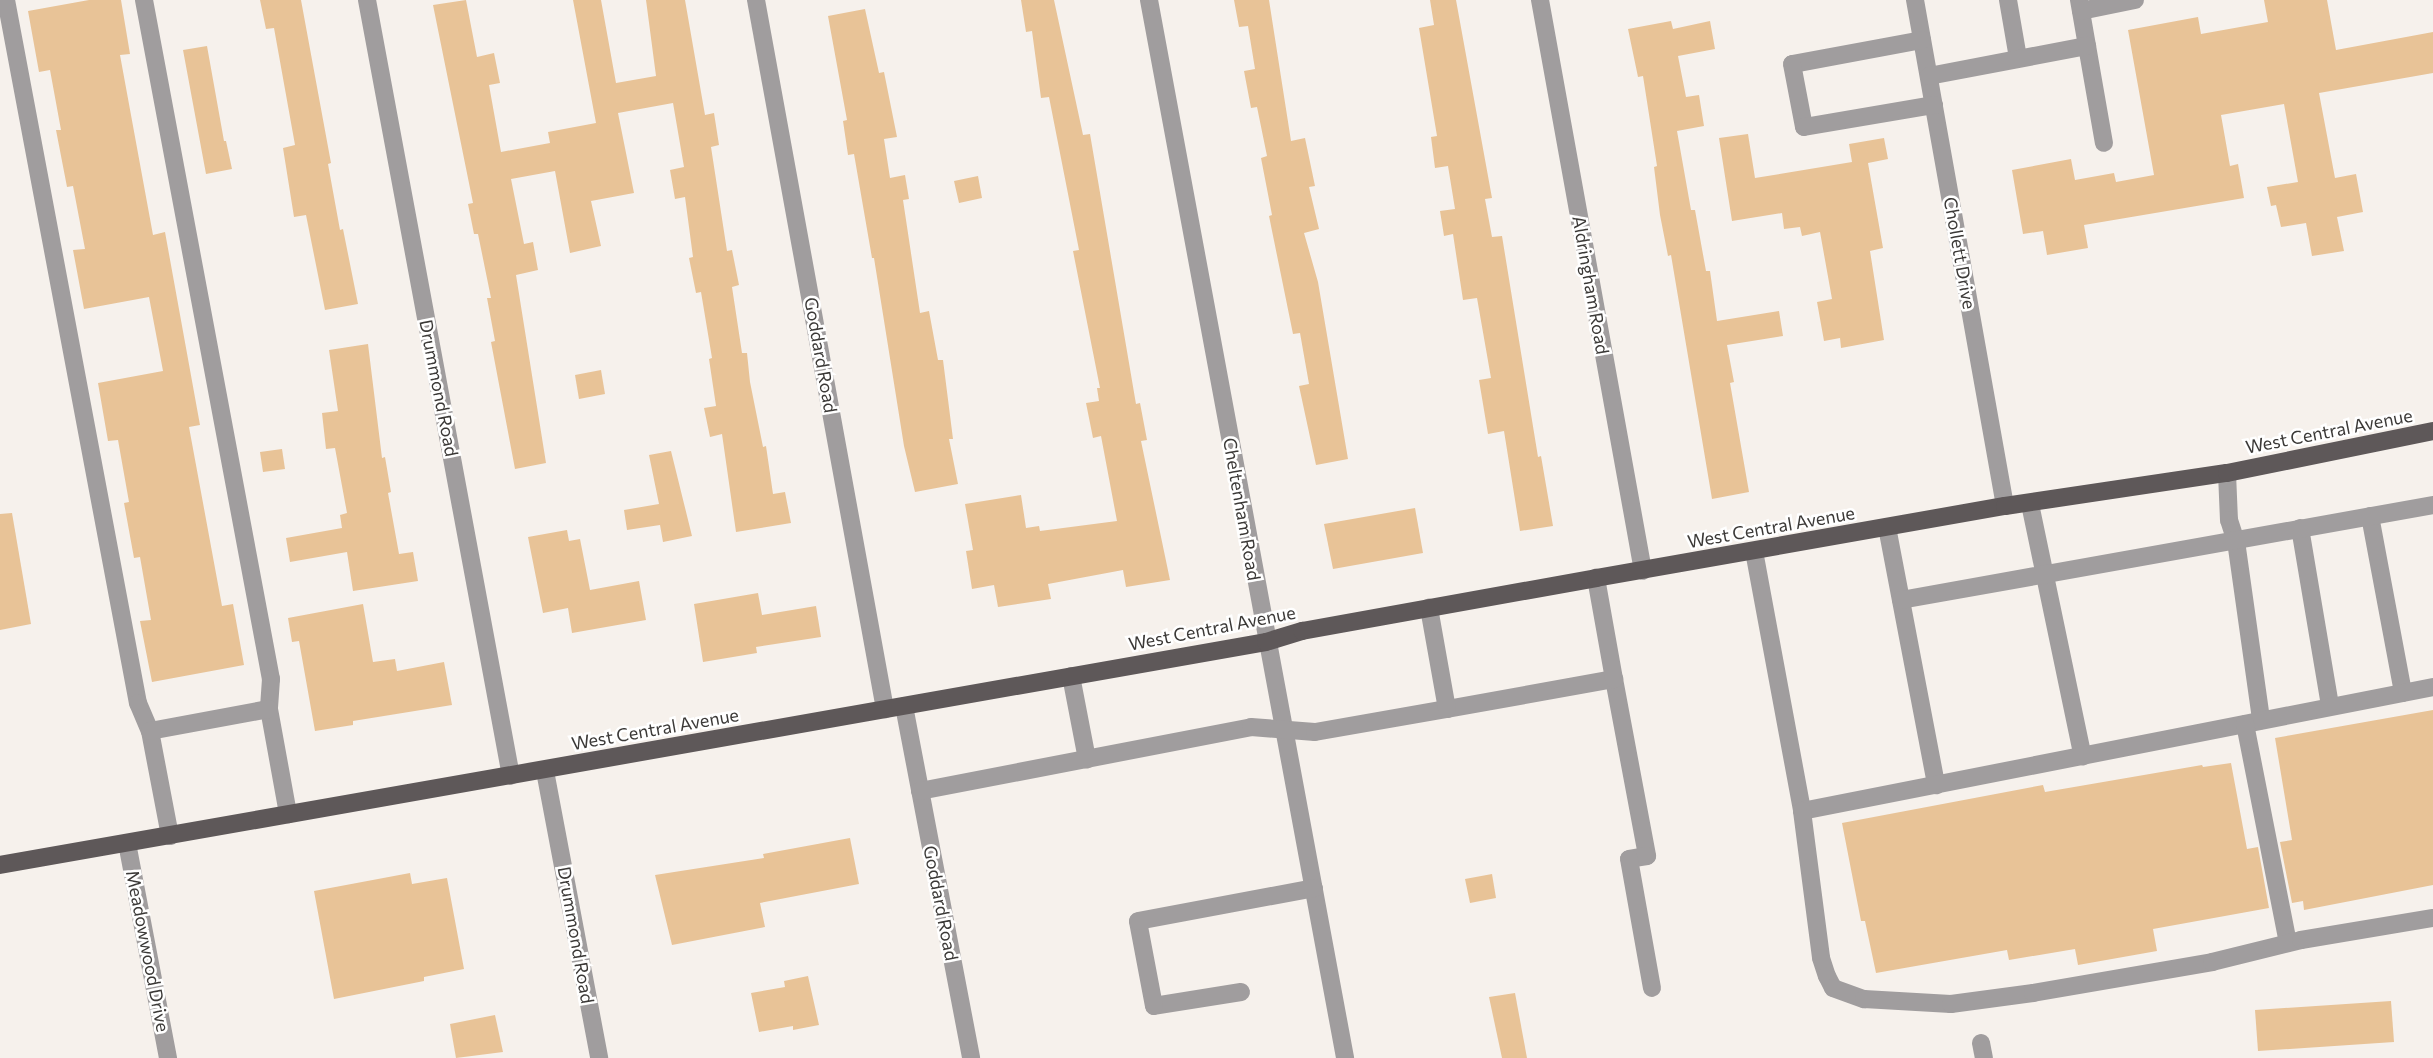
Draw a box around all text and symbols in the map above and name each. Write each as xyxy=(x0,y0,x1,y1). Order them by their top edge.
street label: Chollett Drive xyxy=(1940,195,1980,311)
street label: Aldringham Road xyxy=(1568,214,1614,356)
street label: Goddard Road xyxy=(800,296,842,414)
street label: Drummond Road xyxy=(415,318,463,458)
street label: West Central Avenue xyxy=(2244,404,2414,458)
street label: Cheltenham Road xyxy=(1219,436,1265,582)
street label: West Central Avenue xyxy=(1686,502,1856,552)
street label: West Central Avenue xyxy=(1127,601,1297,655)
street label: West Central Avenue xyxy=(570,704,740,754)
street label: Goddard Road xyxy=(919,844,963,962)
street label: Drummond Road xyxy=(553,865,599,1005)
street label: Meadowwood Drive xyxy=(122,868,174,1034)

